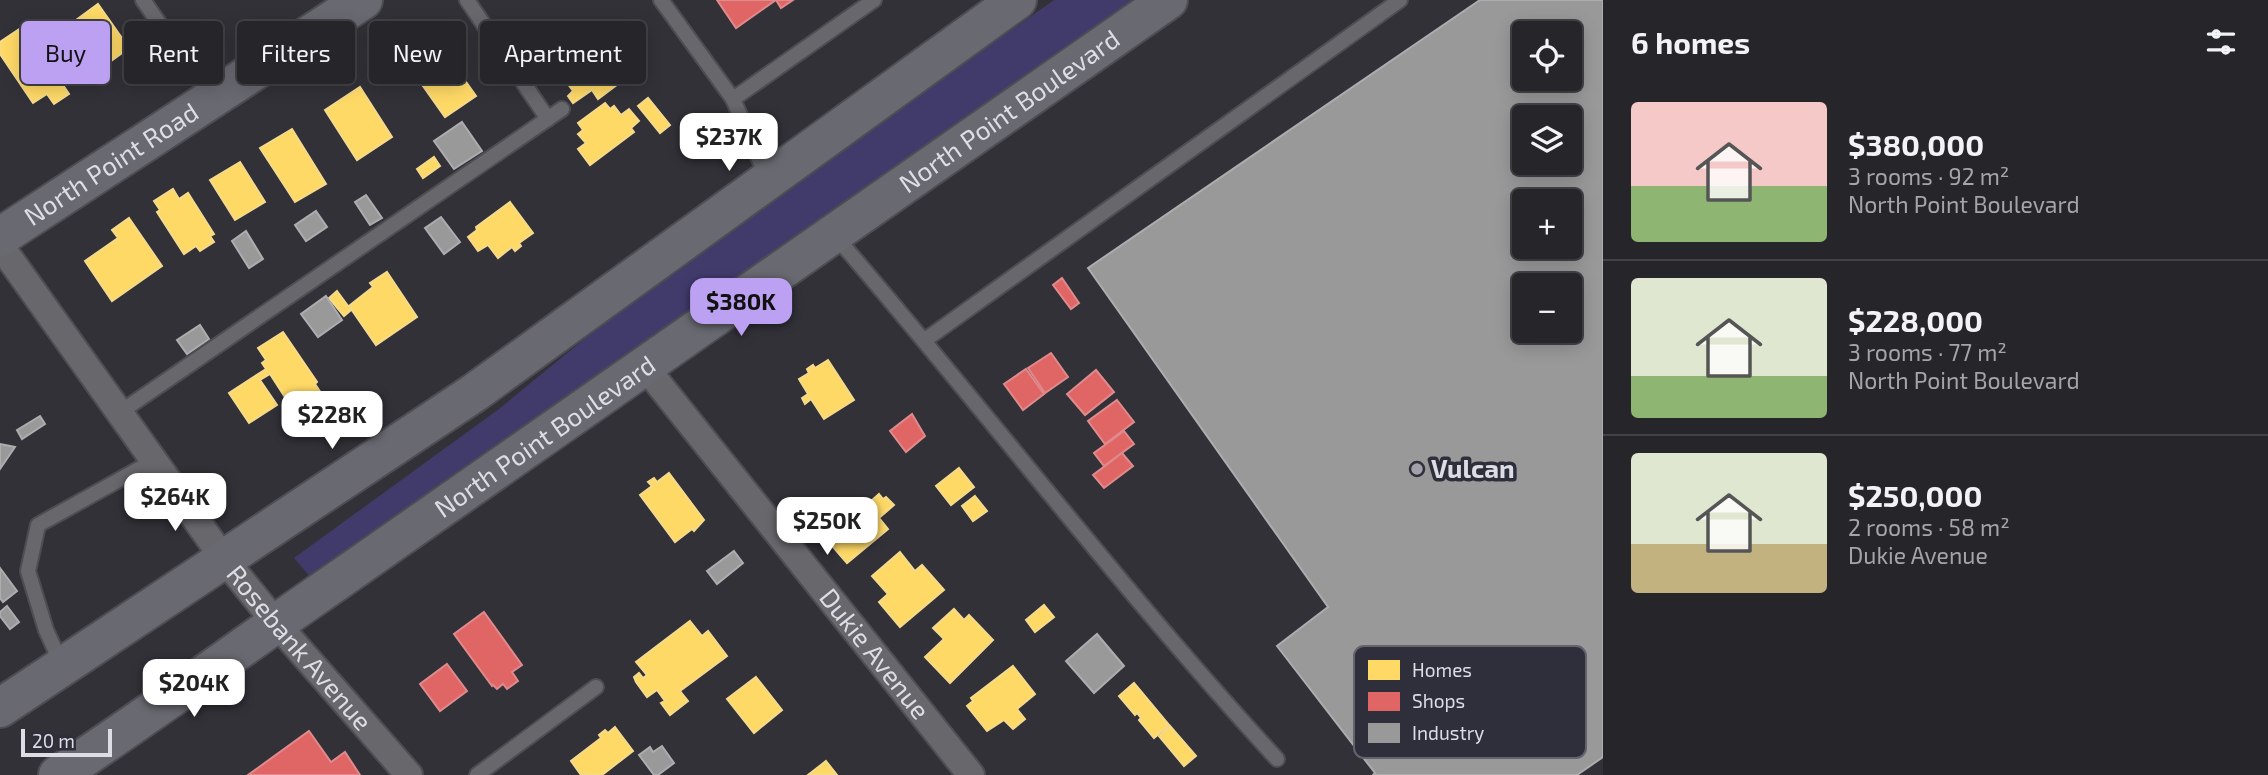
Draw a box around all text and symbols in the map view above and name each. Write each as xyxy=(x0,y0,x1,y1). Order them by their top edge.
chip: Buy xyxy=(21,21,110,84)
chip: Rent xyxy=(124,21,223,84)
chip: Filters xyxy=(237,21,355,84)
chip: New xyxy=(369,21,466,84)
chip: Apartment xyxy=(480,21,646,84)
map controls xyxy=(1512,21,1582,343)
button: locate xyxy=(1512,21,1582,91)
street label: North Point Boulevard xyxy=(893,22,1125,198)
icon: filters xyxy=(2202,23,2240,61)
text: 6 homes xyxy=(1631,24,1750,60)
street label: North Point Road xyxy=(18,95,203,231)
button: layers xyxy=(1512,105,1582,175)
pin: $237K xyxy=(680,114,778,173)
text: $237K xyxy=(696,122,762,150)
text: $380,000 xyxy=(1848,126,1984,162)
icon: home xyxy=(1687,130,1771,214)
text: 3 rooms · 92 m² xyxy=(1848,162,2009,190)
button: + xyxy=(1512,189,1582,259)
text: North Point Boulevard xyxy=(1848,190,2080,218)
button: − xyxy=(1512,273,1582,343)
pin: $380K xyxy=(692,278,790,338)
text: $380K xyxy=(706,287,776,315)
text: $228,000 xyxy=(1848,302,1983,338)
icon: home xyxy=(1687,306,1771,390)
text: 3 rooms · 77 m² xyxy=(1848,338,2007,366)
street label: North Point Boulevard xyxy=(428,348,661,523)
text: North Point Boulevard xyxy=(1848,366,2080,394)
pin: $228K xyxy=(283,392,381,451)
text: $228K xyxy=(298,400,366,428)
place label: Vulcan xyxy=(1431,452,1515,483)
marker: Vulcan xyxy=(1409,461,1425,477)
pin: $264K xyxy=(126,474,224,533)
text: $250,000 xyxy=(1848,477,1982,513)
icon: home xyxy=(1687,481,1771,565)
text: $264K xyxy=(140,482,210,510)
pin: $250K xyxy=(778,498,876,557)
text: $250K xyxy=(793,506,861,534)
text: 2 rooms · 58 m² xyxy=(1848,513,2010,541)
text: Dukie Avenue xyxy=(1848,541,1988,569)
street label: Rosebank Avenue xyxy=(221,558,379,736)
street label: Dukie Avenue xyxy=(814,582,937,725)
legend xyxy=(1354,646,1586,758)
text: Homes xyxy=(1412,658,1472,681)
pin: $204K xyxy=(145,660,243,719)
text: $204K xyxy=(159,668,229,696)
text: Shops xyxy=(1412,689,1465,712)
text: Industry xyxy=(1412,721,1484,744)
scale bar xyxy=(21,726,112,758)
text: 20 m xyxy=(32,729,75,752)

